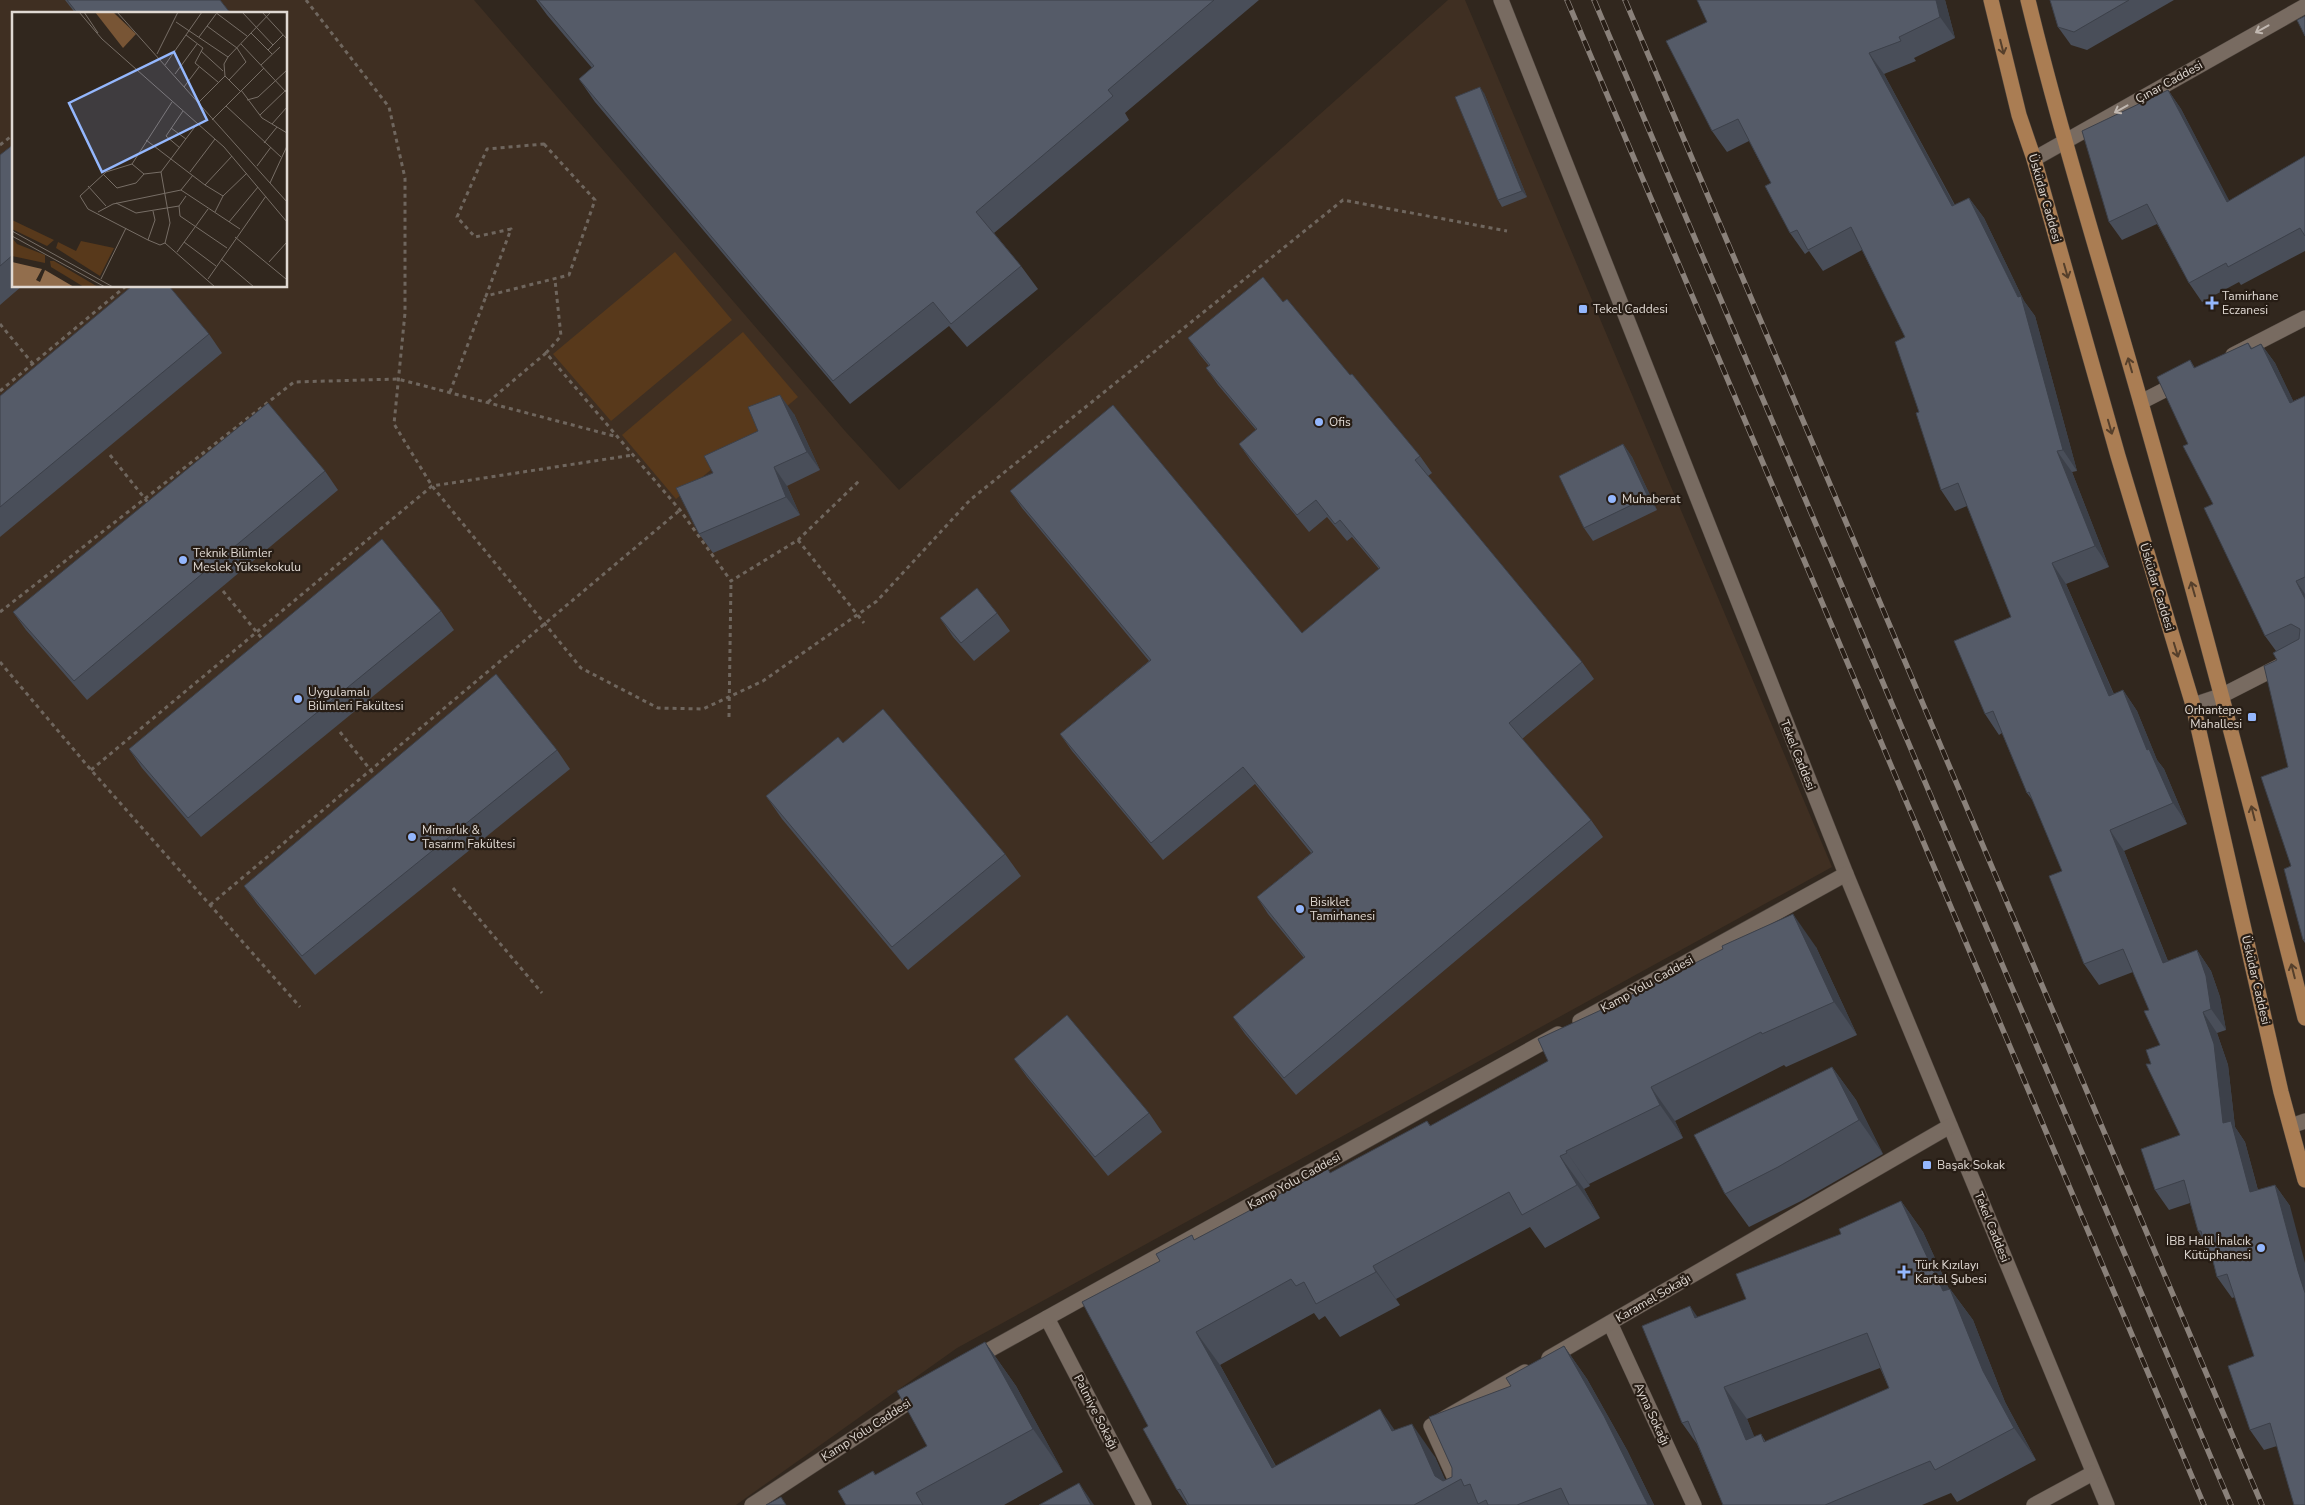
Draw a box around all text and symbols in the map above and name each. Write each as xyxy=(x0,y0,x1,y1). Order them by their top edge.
inset map xyxy=(12,12,288,288)
one-way arrow xyxy=(2256,25,2270,35)
one-way arrow xyxy=(1998,39,2007,55)
street label: Çınar Caddesi xyxy=(2133,57,2205,107)
one-way arrow xyxy=(2113,104,2128,114)
street label: Üsküdar Caddesi xyxy=(2025,152,2065,244)
one-way arrow xyxy=(2061,262,2071,278)
place label: Tamirhane Eczanesi xyxy=(2222,288,2278,318)
marker: Tamirhane Eczanesi xyxy=(2206,297,2218,309)
place label: Tekel Caddesi xyxy=(1593,301,1668,317)
marker: Tekel Caddesi xyxy=(1577,303,1589,315)
one-way arrow xyxy=(2124,357,2134,373)
place label: Ofis xyxy=(1329,414,1351,430)
marker: Ofis xyxy=(1313,416,1325,428)
one-way arrow xyxy=(2105,419,2115,435)
place label: Muhaberat xyxy=(1622,491,1681,507)
marker: Muhaberat xyxy=(1606,493,1618,505)
street label: Üsküdar Caddesi xyxy=(2136,541,2178,633)
place label: Teknik Bilimler Meslek Yüksekokulu xyxy=(193,545,301,575)
marker: Teknik Bilimler Meslek Yüksekokulu xyxy=(177,554,189,566)
one-way arrow xyxy=(2188,581,2197,597)
one-way arrow xyxy=(2172,642,2182,658)
place label: Uygulamalı Bilimleri Fakültesi xyxy=(308,684,404,714)
marker: Uygulamalı Bilimleri Fakültesi xyxy=(292,693,304,705)
place label: Orhantepe Mahallesi xyxy=(2185,702,2242,732)
marker: Orhantepe Mahallesi xyxy=(2246,711,2258,723)
street label: Tekel Caddesi xyxy=(1777,717,1819,793)
one-way arrow xyxy=(2248,806,2257,822)
place label: Mimarlık & Tasarım Fakültesi xyxy=(422,822,515,852)
marker: Mimarlık & Tasarım Fakültesi xyxy=(406,831,418,843)
place label: Bisiklet Tamirhanesi xyxy=(1310,894,1375,924)
marker: Bisiklet Tamirhanesi xyxy=(1294,903,1306,915)
street label: Üsküdar Caddesi xyxy=(2238,934,2274,1026)
street label: Kamp Yolu Caddesi xyxy=(1598,952,1696,1016)
one-way arrow xyxy=(2288,963,2297,979)
street label: Kamp Yolu Caddesi xyxy=(1245,1149,1343,1213)
place label: Başak Sokak xyxy=(1937,1157,2006,1173)
marker: Başak Sokak xyxy=(1921,1159,1933,1171)
street label: Tekel Caddesi xyxy=(1971,1189,2013,1265)
place label: İBB Halil İnalcık Kütüphanesi xyxy=(2166,1233,2252,1263)
marker: İBB Halil İnalcık Kütüphanesi xyxy=(2255,1242,2267,1254)
place label: Türk Kızılayı Kartal Şubesi xyxy=(1915,1257,1987,1287)
marker: Türk Kızılayı Kartal Şubesi xyxy=(1897,1265,1911,1279)
street label: Karamel Sokağı xyxy=(1613,1270,1693,1326)
street label: Palmiye Sokağı xyxy=(1070,1372,1122,1452)
street label: Ayna Sokağı xyxy=(1631,1380,1673,1448)
street label: Kamp Yolu Caddesi xyxy=(818,1395,914,1465)

